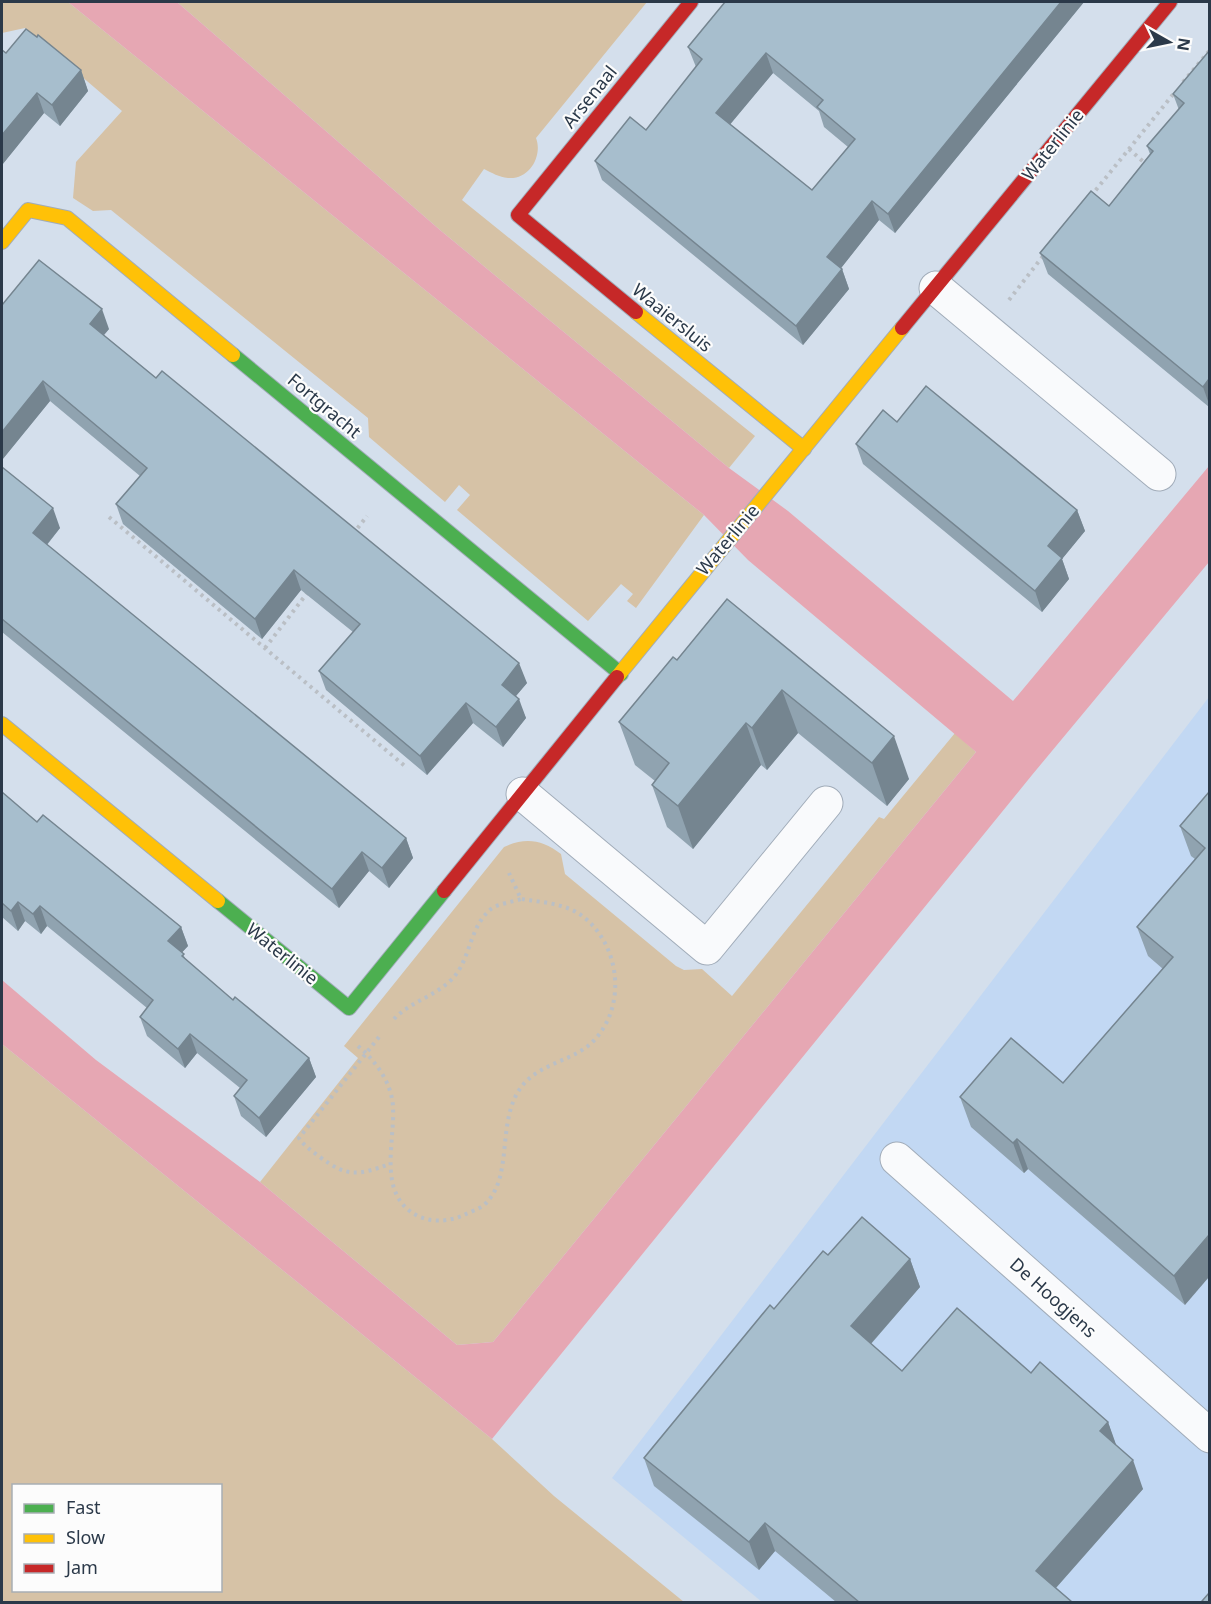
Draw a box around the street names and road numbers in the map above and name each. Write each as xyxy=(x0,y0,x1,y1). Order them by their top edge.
street label: Arsenaal xyxy=(557,60,622,133)
street label: Waterlinie xyxy=(1016,103,1089,185)
street label: Waaiersluis xyxy=(628,278,718,357)
street label: Fortgracht xyxy=(283,368,367,443)
street label: Waterlinie xyxy=(690,499,764,580)
street label: Waterlinie xyxy=(242,917,324,990)
street label: De Hoogjens xyxy=(1005,1252,1102,1343)

